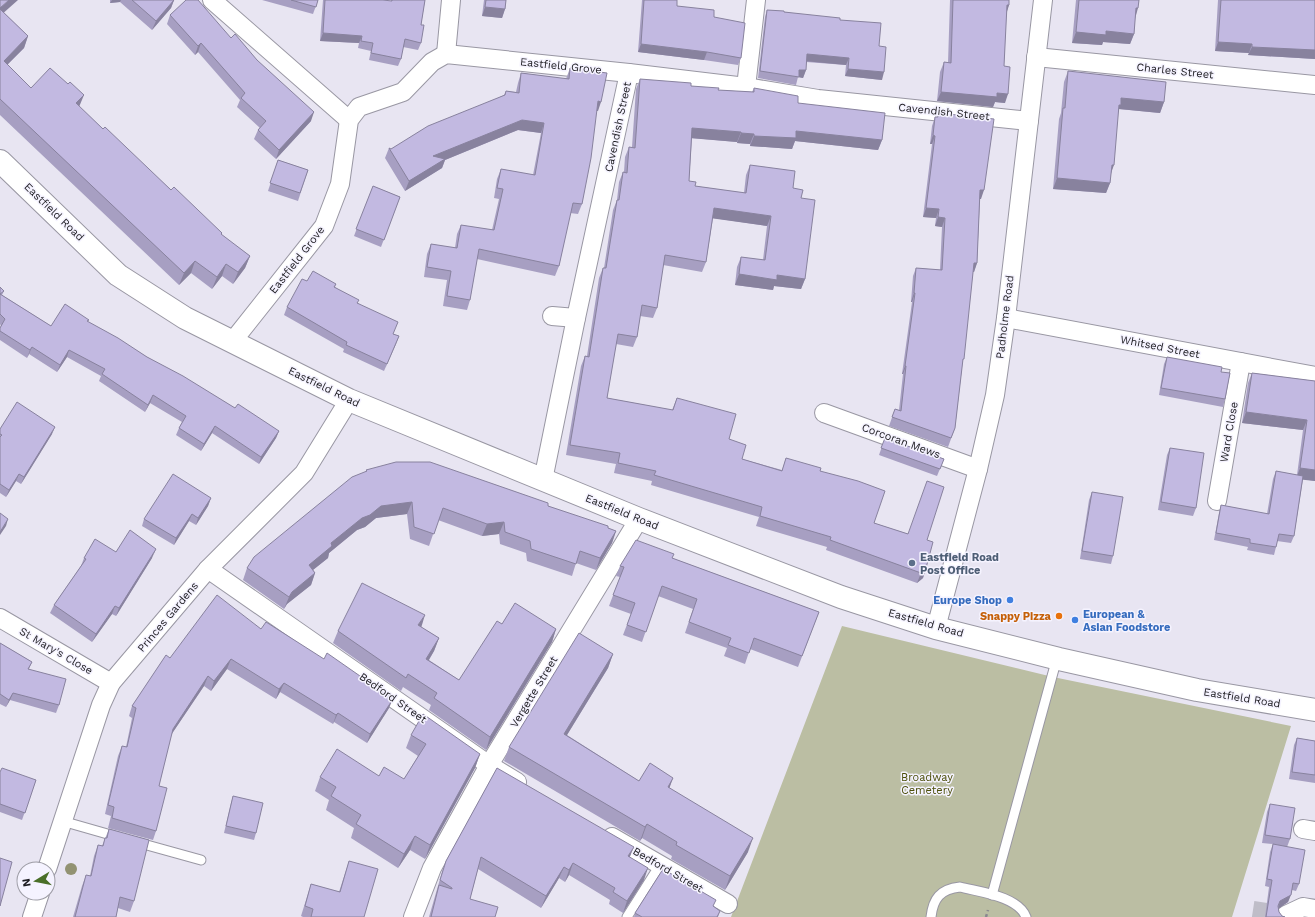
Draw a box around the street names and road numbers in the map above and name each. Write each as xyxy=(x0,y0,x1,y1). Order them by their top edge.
street label: Eastfield Grove xyxy=(520,55,602,77)
street label: Charles Street xyxy=(1136,60,1215,82)
street label: Cavendish Street xyxy=(602,80,634,173)
street label: Cavendish Street xyxy=(898,101,991,123)
street label: Eastfield Road xyxy=(21,180,87,244)
street label: Eastfield Grove xyxy=(267,224,327,296)
street label: Padholme Road xyxy=(993,274,1017,360)
street label: Whitsed Street xyxy=(1119,333,1201,361)
street label: Eastfield Road xyxy=(286,364,362,410)
street label: Ward Close xyxy=(1217,401,1241,463)
street label: Corcoran Mews xyxy=(860,421,942,461)
street label: Eastfield Road xyxy=(583,491,661,533)
street label: Princes Gardens xyxy=(135,579,201,655)
street label: Eastfield Road xyxy=(887,606,965,640)
street label: St Mary's Close xyxy=(17,625,95,677)
street label: Vergette Street xyxy=(508,654,561,730)
street label: Bedford Street xyxy=(357,670,430,726)
street label: Eastfield Road xyxy=(1203,685,1281,711)
street label: Bedford Street xyxy=(630,845,706,896)

